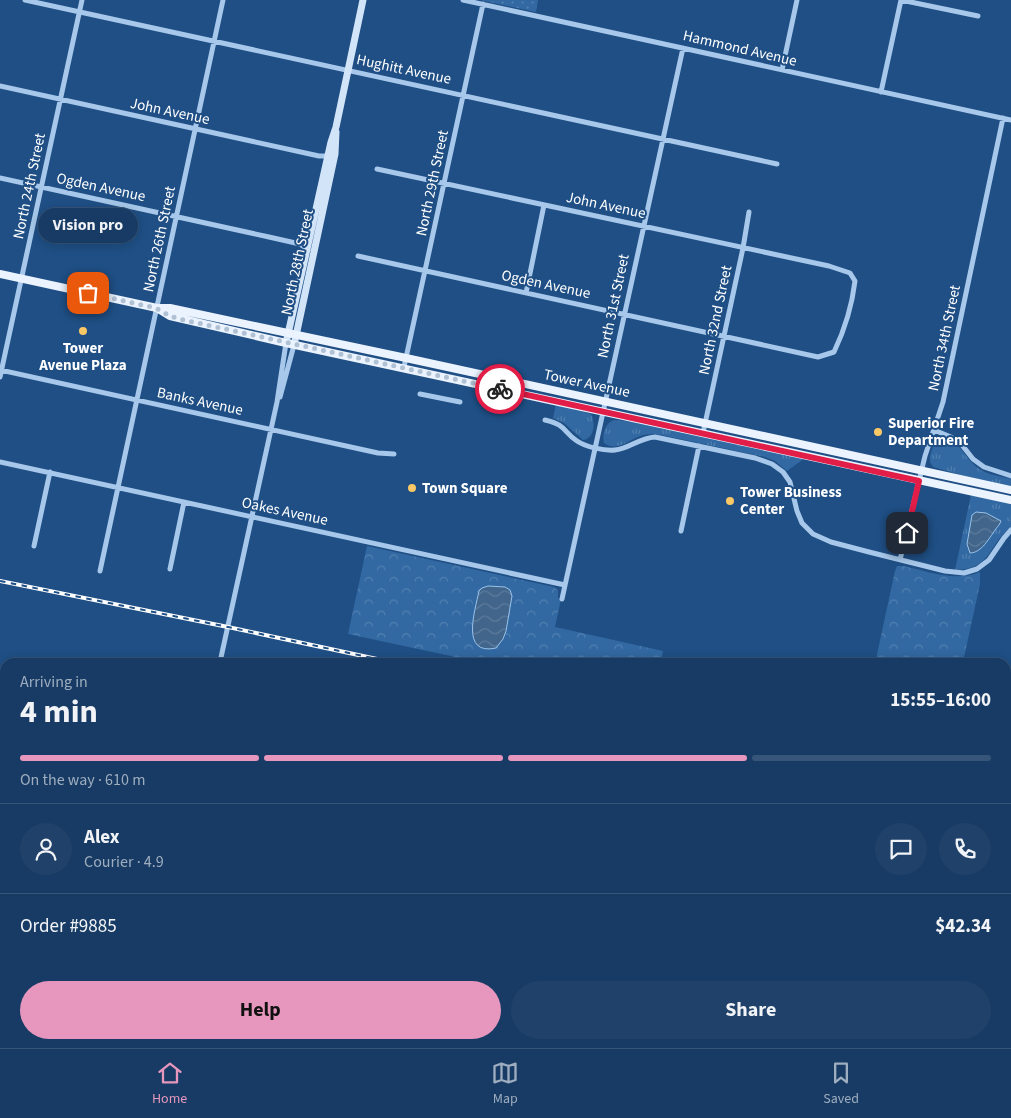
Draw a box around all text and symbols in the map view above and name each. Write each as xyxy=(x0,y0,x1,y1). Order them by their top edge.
street label: Hammond Avenue xyxy=(681,25,799,72)
street label: Hughitt Avenue xyxy=(355,49,453,90)
street label: John Avenue xyxy=(128,93,212,130)
street label: North 29th Street xyxy=(411,128,454,238)
street label: North 24th Street xyxy=(8,131,51,241)
street label: Ogden Avenue xyxy=(54,168,147,207)
street label: North 26th Street xyxy=(138,184,181,294)
street label: John Avenue xyxy=(564,187,648,224)
street label: North 28th Street xyxy=(276,207,319,317)
callout: Vision pro xyxy=(38,208,138,243)
text: Vision pro xyxy=(53,214,123,236)
street label: North 31st Street xyxy=(592,252,635,360)
street label: North 32nd Street xyxy=(694,263,737,377)
street label: Ogden Avenue xyxy=(499,265,592,304)
pin xyxy=(67,272,109,314)
icon: bag xyxy=(74,279,102,307)
street label: North 34th Street xyxy=(923,283,966,393)
marker: Tower Avenue Plaza xyxy=(77,325,89,337)
place label: Tower Avenue Plaza xyxy=(38,338,127,376)
courier xyxy=(475,364,525,414)
street label: Tower Avenue xyxy=(542,364,632,403)
icon: bike xyxy=(486,375,514,403)
street label: Banks Avenue xyxy=(155,382,245,421)
place label: Superior Fire Department xyxy=(888,413,974,451)
marker: Superior Fire Department xyxy=(872,426,884,438)
place label: Town Square xyxy=(422,478,508,499)
marker: Town Square xyxy=(406,482,418,494)
place label: Tower Business Center xyxy=(740,482,842,520)
street label: Oakes Avenue xyxy=(240,492,330,531)
marker: Tower Business Center xyxy=(724,495,736,507)
pin xyxy=(886,512,928,554)
icon: home xyxy=(893,519,921,547)
text: Arriving in xyxy=(20,671,88,693)
text: 15:55–16:00 xyxy=(890,687,991,714)
text: 4 min xyxy=(20,689,98,735)
text: On the way · 610 m xyxy=(20,769,145,791)
button: person xyxy=(20,823,72,875)
button: chat xyxy=(875,823,927,875)
button: phone xyxy=(939,823,991,875)
text: Alex xyxy=(84,824,120,851)
text: Courier · 4.9 xyxy=(84,851,164,873)
text: Order #9885 xyxy=(20,913,117,940)
text: $42.34 xyxy=(935,913,991,940)
button: Help xyxy=(20,981,501,1039)
button: Share xyxy=(511,981,991,1039)
tab: Home xyxy=(152,1059,187,1109)
tab: Map xyxy=(491,1059,519,1109)
tab: Saved xyxy=(823,1059,859,1109)

